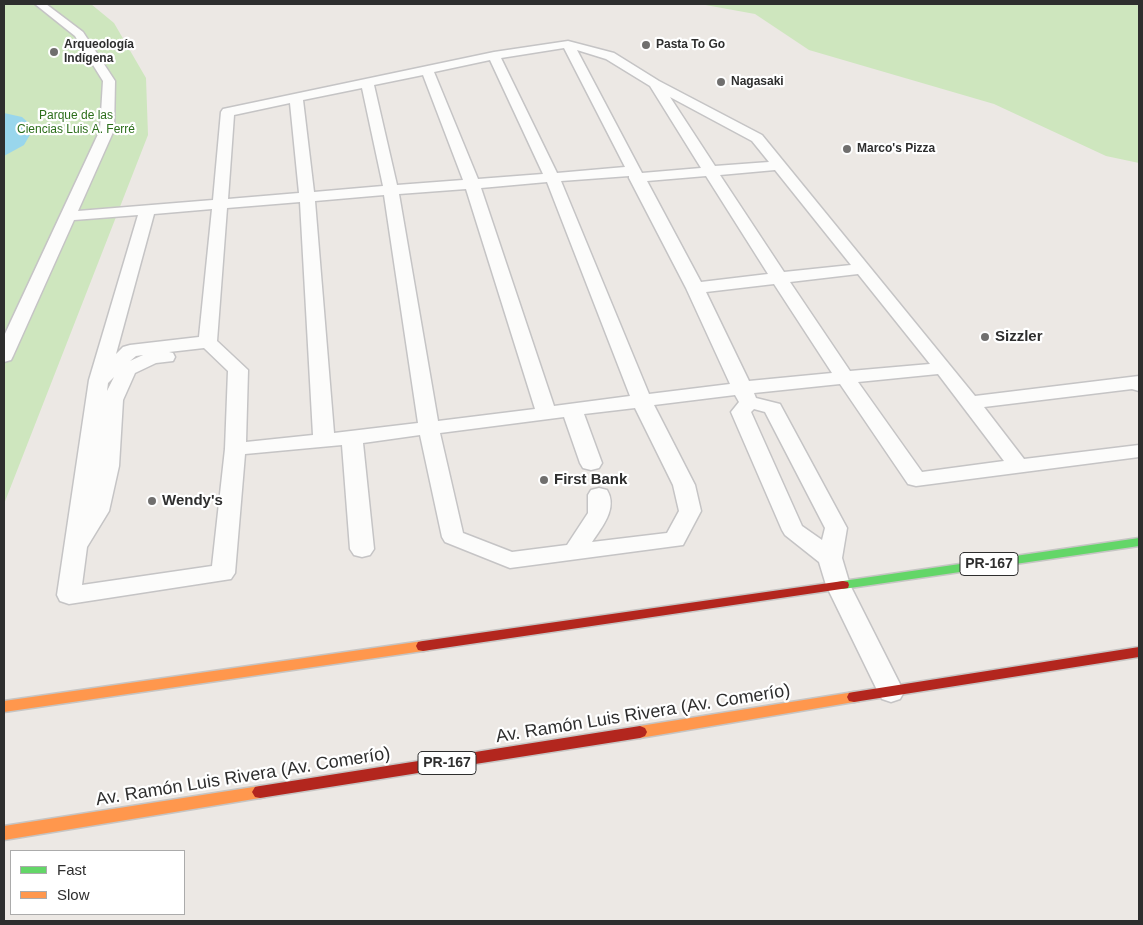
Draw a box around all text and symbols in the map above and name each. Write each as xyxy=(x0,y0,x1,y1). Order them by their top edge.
place label: Arqueología Indígena xyxy=(64,38,134,66)
place label: Pasta To Go xyxy=(656,38,725,52)
marker: Pasta To Go xyxy=(640,39,652,51)
marker: Arqueología Indígena xyxy=(48,46,60,58)
place label: Nagasaki xyxy=(731,75,784,89)
marker: Nagasaki xyxy=(715,76,727,88)
park label: Parque de las Ciencias Luis A. Ferré xyxy=(17,109,135,137)
place label: Marco's Pizza xyxy=(857,142,935,156)
marker: Marco's Pizza xyxy=(841,143,853,155)
place label: Sizzler xyxy=(995,328,1043,346)
marker: Sizzler xyxy=(979,331,991,343)
place label: First Bank xyxy=(554,471,627,489)
marker: First Bank xyxy=(538,474,550,486)
place label: Wendy's xyxy=(162,492,223,510)
marker: Wendy's xyxy=(146,495,158,507)
road number: PR-167 xyxy=(960,552,1018,576)
street label: Av. Ramón Luis Rivera (Av. Comerío) xyxy=(494,680,792,748)
street label: Av. Ramón Luis Rivera (Av. Comerío) xyxy=(94,743,392,811)
road number: PR-167 xyxy=(418,751,476,774)
legend xyxy=(10,850,185,915)
text: Fast xyxy=(57,861,86,878)
text: Slow xyxy=(57,886,90,903)

